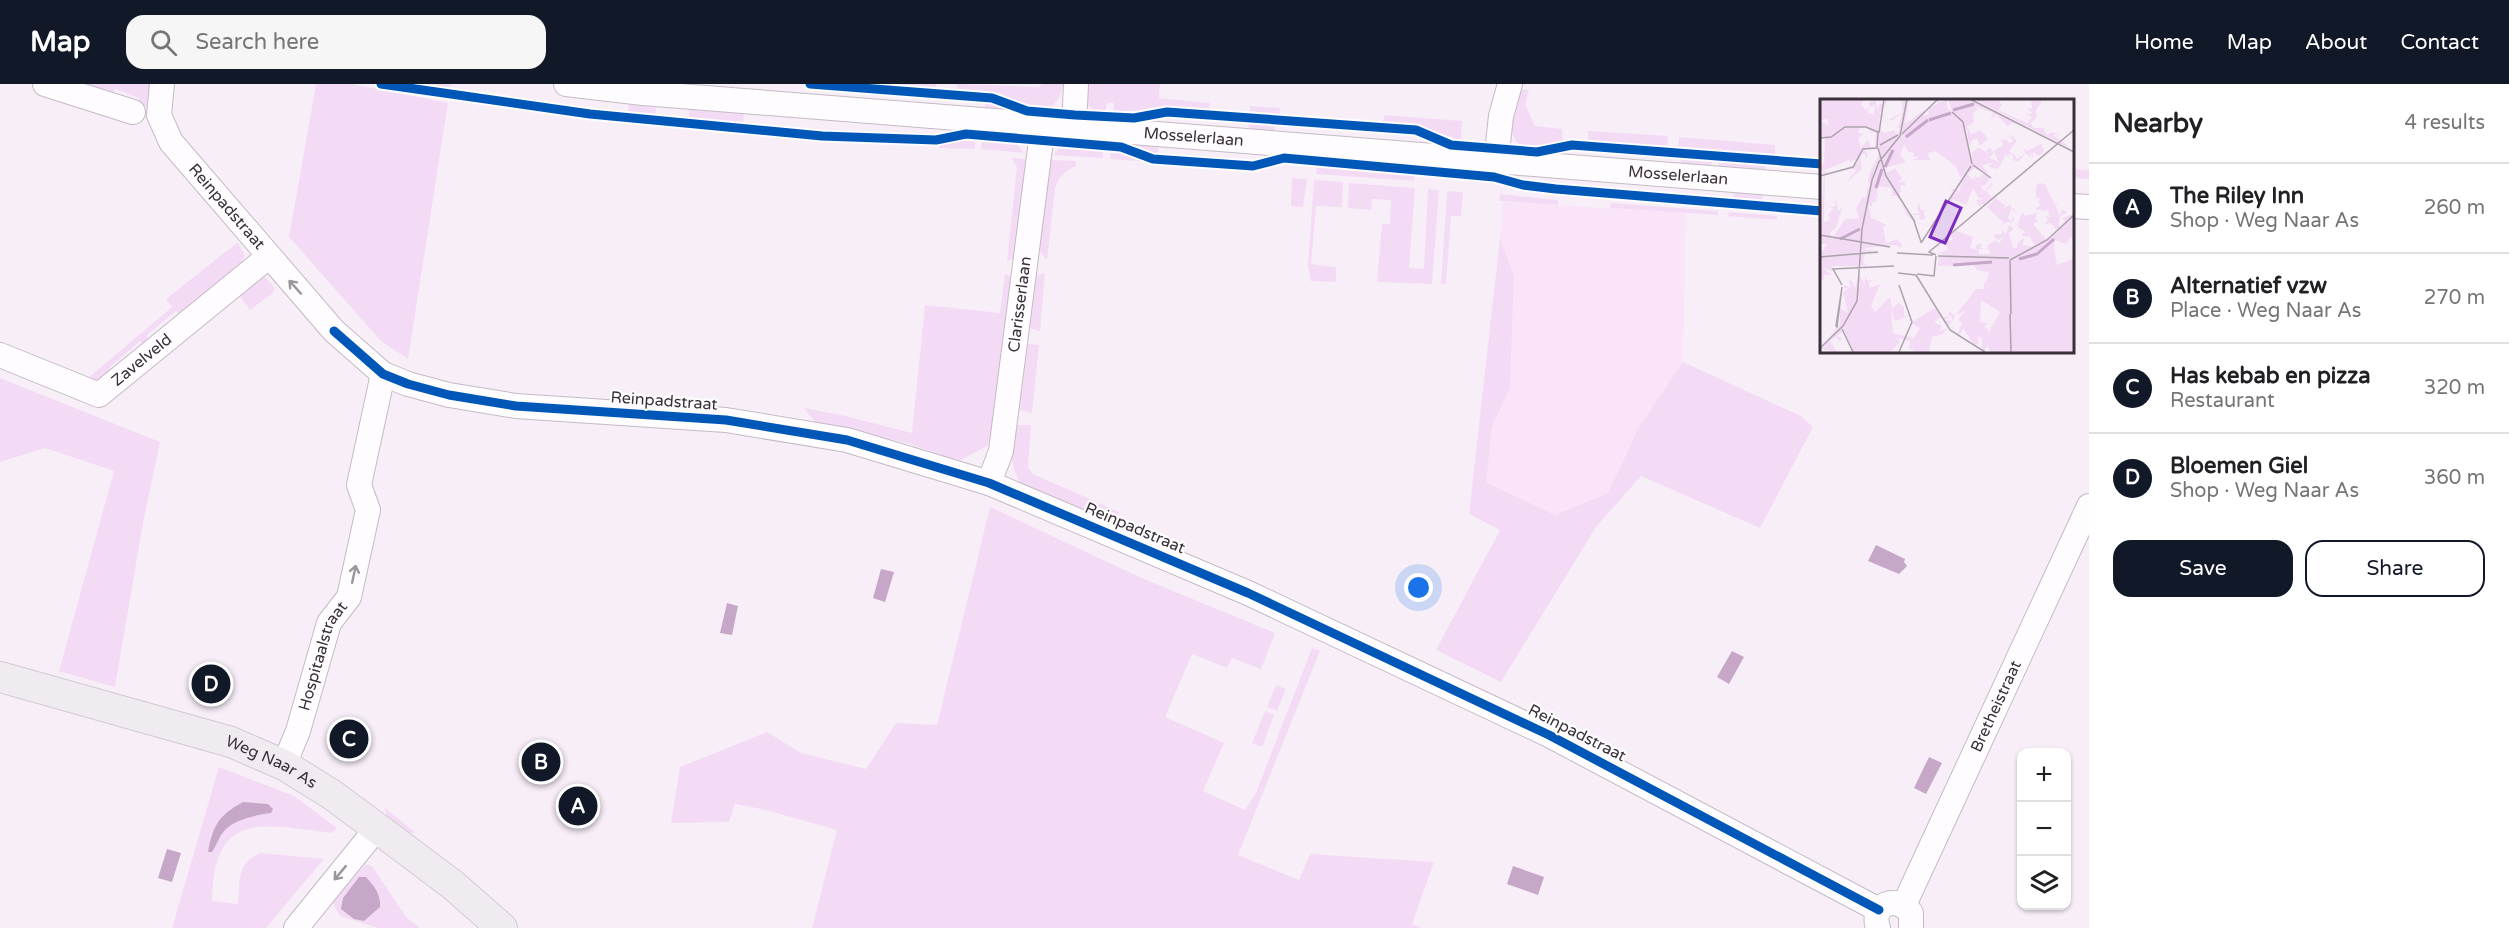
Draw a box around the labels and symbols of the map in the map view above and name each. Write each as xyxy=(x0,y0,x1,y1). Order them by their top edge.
inset map xyxy=(1820,99,2074,352)
street label: Mosselerlaan xyxy=(1143,123,1245,151)
street label: Reinpadstraat xyxy=(184,159,269,254)
street label: Mosselerlaan xyxy=(1627,162,1729,189)
street label: Clarisserlaan xyxy=(1004,255,1036,354)
one-way arrow xyxy=(288,280,302,295)
street label: Zavelveld xyxy=(108,330,176,391)
street label: Reinpadstraat xyxy=(610,387,718,415)
street label: Reinpadstraat xyxy=(1082,498,1188,558)
one-way arrow xyxy=(349,565,361,584)
your location xyxy=(1404,573,1433,602)
street label: Hospitaalstraat xyxy=(294,597,352,713)
street label: Bretheistraat xyxy=(1966,657,2026,755)
pin: D xyxy=(192,662,230,706)
street label: Reinpadstraat xyxy=(1525,700,1629,766)
pin: C xyxy=(330,716,368,762)
street label: Weg Naar As xyxy=(223,731,321,793)
pin: B xyxy=(522,740,560,784)
pin: A xyxy=(558,784,598,828)
one-way arrow xyxy=(334,865,347,881)

